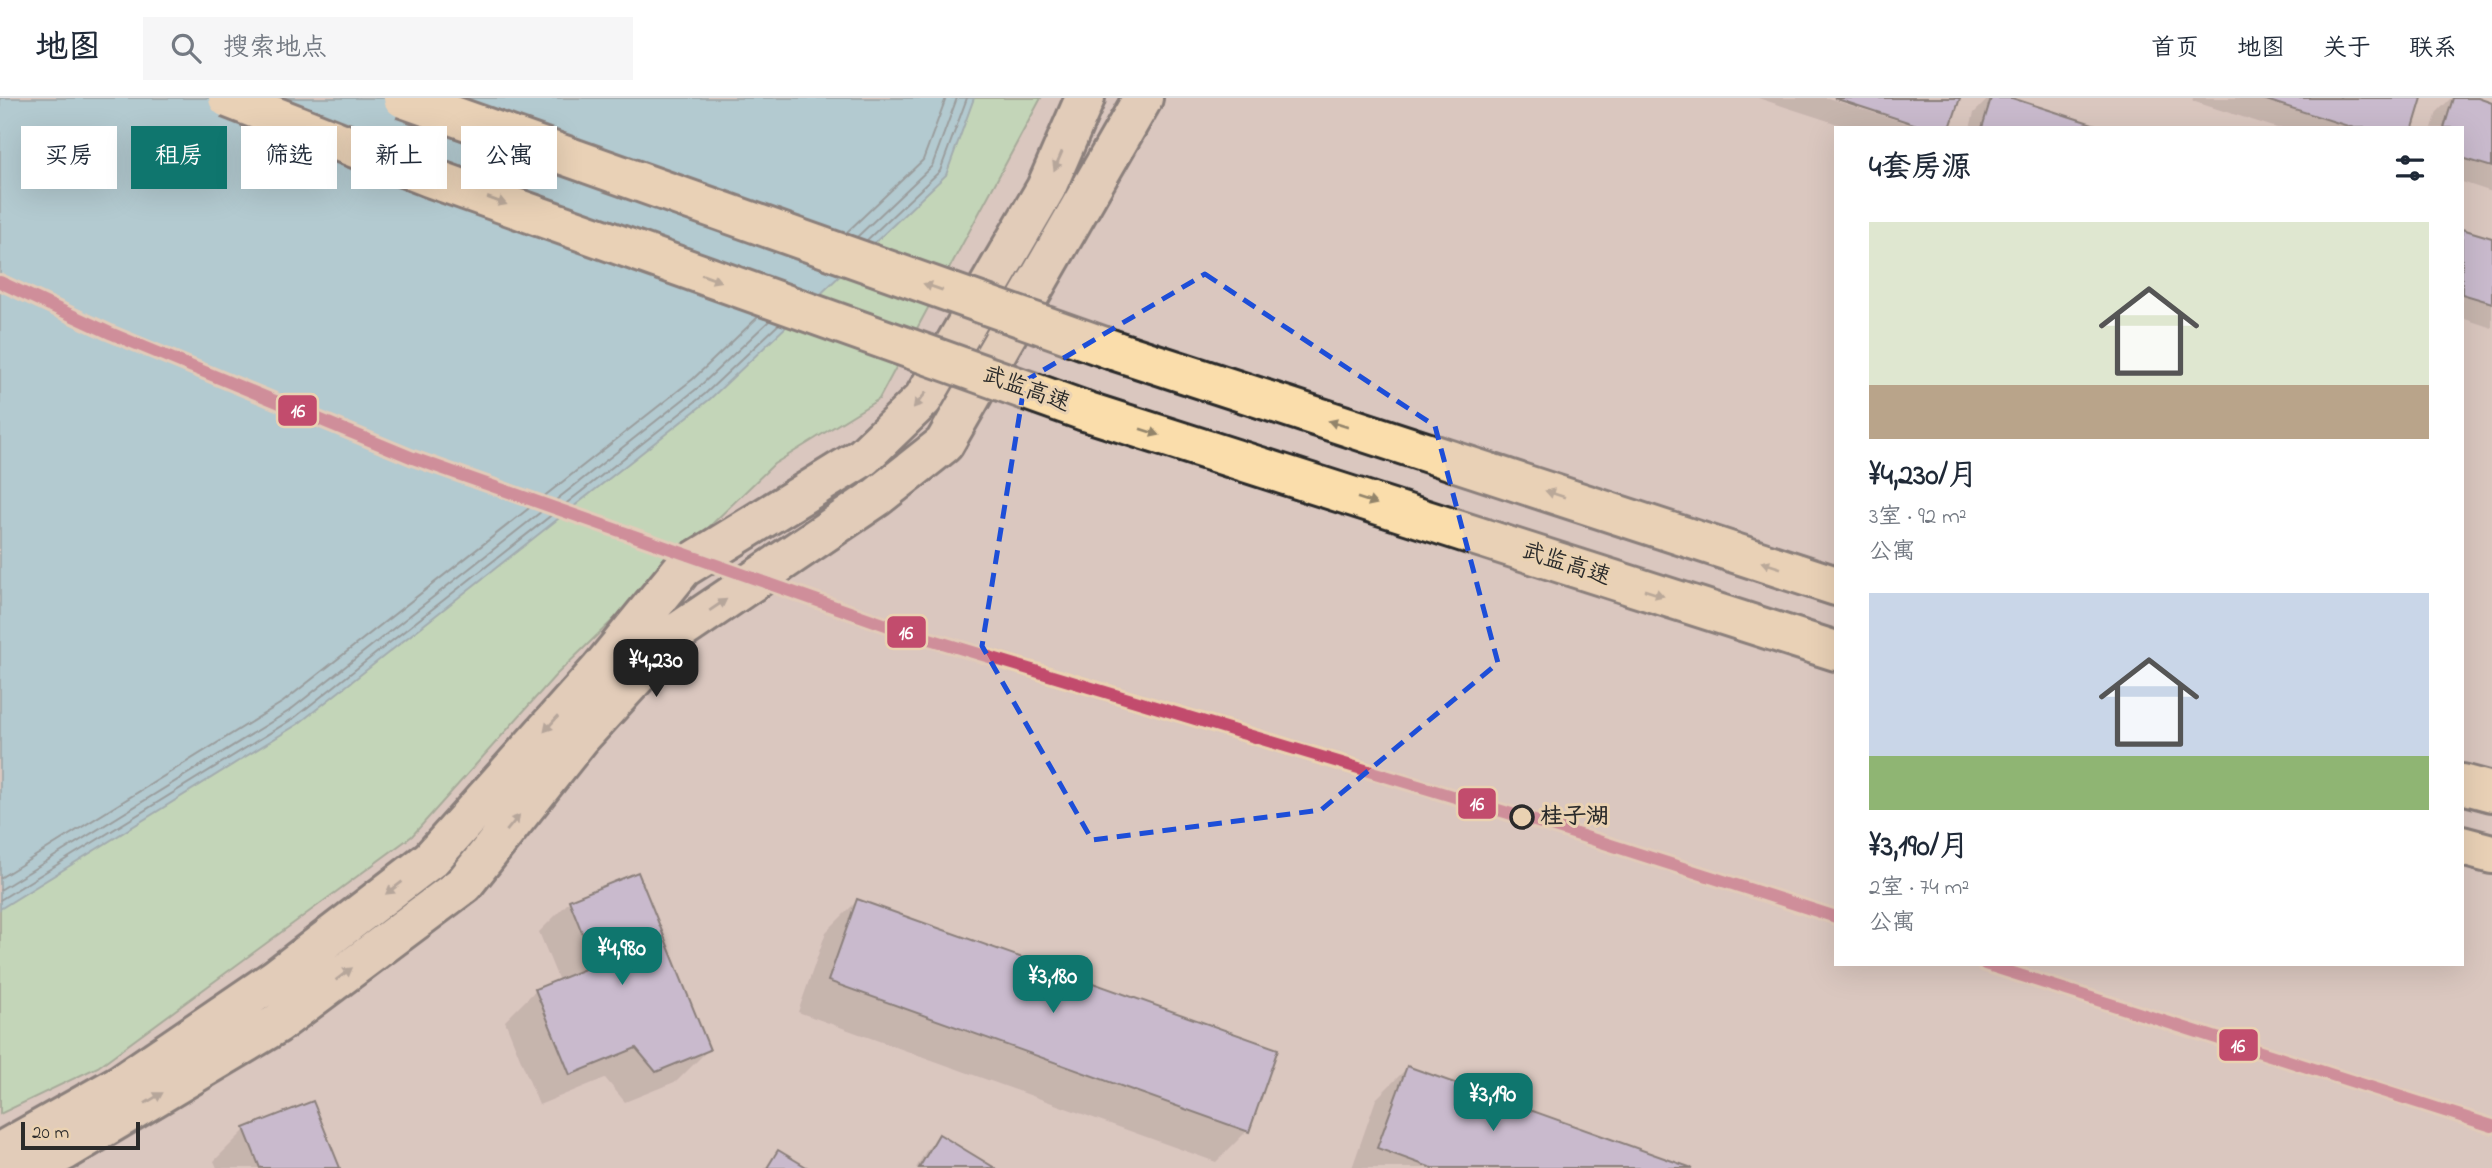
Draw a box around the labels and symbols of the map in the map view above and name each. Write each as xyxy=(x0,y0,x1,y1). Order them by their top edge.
one-way arrow xyxy=(1052,150,1063,171)
one-way arrow xyxy=(487,196,508,207)
one-way arrow xyxy=(701,273,722,284)
one-way arrow xyxy=(923,281,944,292)
street label: 武监高速 xyxy=(977,359,1075,421)
one-way arrow xyxy=(913,390,928,408)
line badge: 16 xyxy=(277,394,318,427)
text: 16 xyxy=(291,399,306,426)
one-way arrow xyxy=(1328,418,1349,429)
one-way arrow xyxy=(1140,427,1161,438)
one-way arrow xyxy=(1544,489,1565,499)
one-way arrow xyxy=(1357,497,1378,507)
street label: 武监高速 xyxy=(1517,535,1615,595)
one-way arrow xyxy=(1760,559,1781,570)
one-way arrow xyxy=(1644,588,1665,599)
one-way arrow xyxy=(709,598,727,612)
line badge: 16 xyxy=(886,615,927,649)
text: 16 xyxy=(899,621,914,648)
pin: ¥4,230 xyxy=(599,640,713,699)
one-way arrow xyxy=(544,716,559,733)
line badge: 16 xyxy=(1457,787,1497,820)
text: 16 xyxy=(1470,792,1485,819)
place label: 桂子湖 xyxy=(1540,801,1609,834)
marker: 桂子湖 xyxy=(1510,805,1534,829)
one-way arrow xyxy=(505,814,520,832)
one-way arrow xyxy=(385,880,403,894)
pin: ¥4,980 xyxy=(565,928,679,987)
pin: ¥3,180 xyxy=(996,956,1110,1015)
one-way arrow xyxy=(335,966,353,981)
line badge: 16 xyxy=(2218,1028,2259,1062)
text: 16 xyxy=(2231,1034,2246,1061)
pin: ¥3,190 xyxy=(1436,1074,1550,1133)
one-way arrow xyxy=(145,1091,164,1104)
scale bar xyxy=(21,1119,140,1151)

